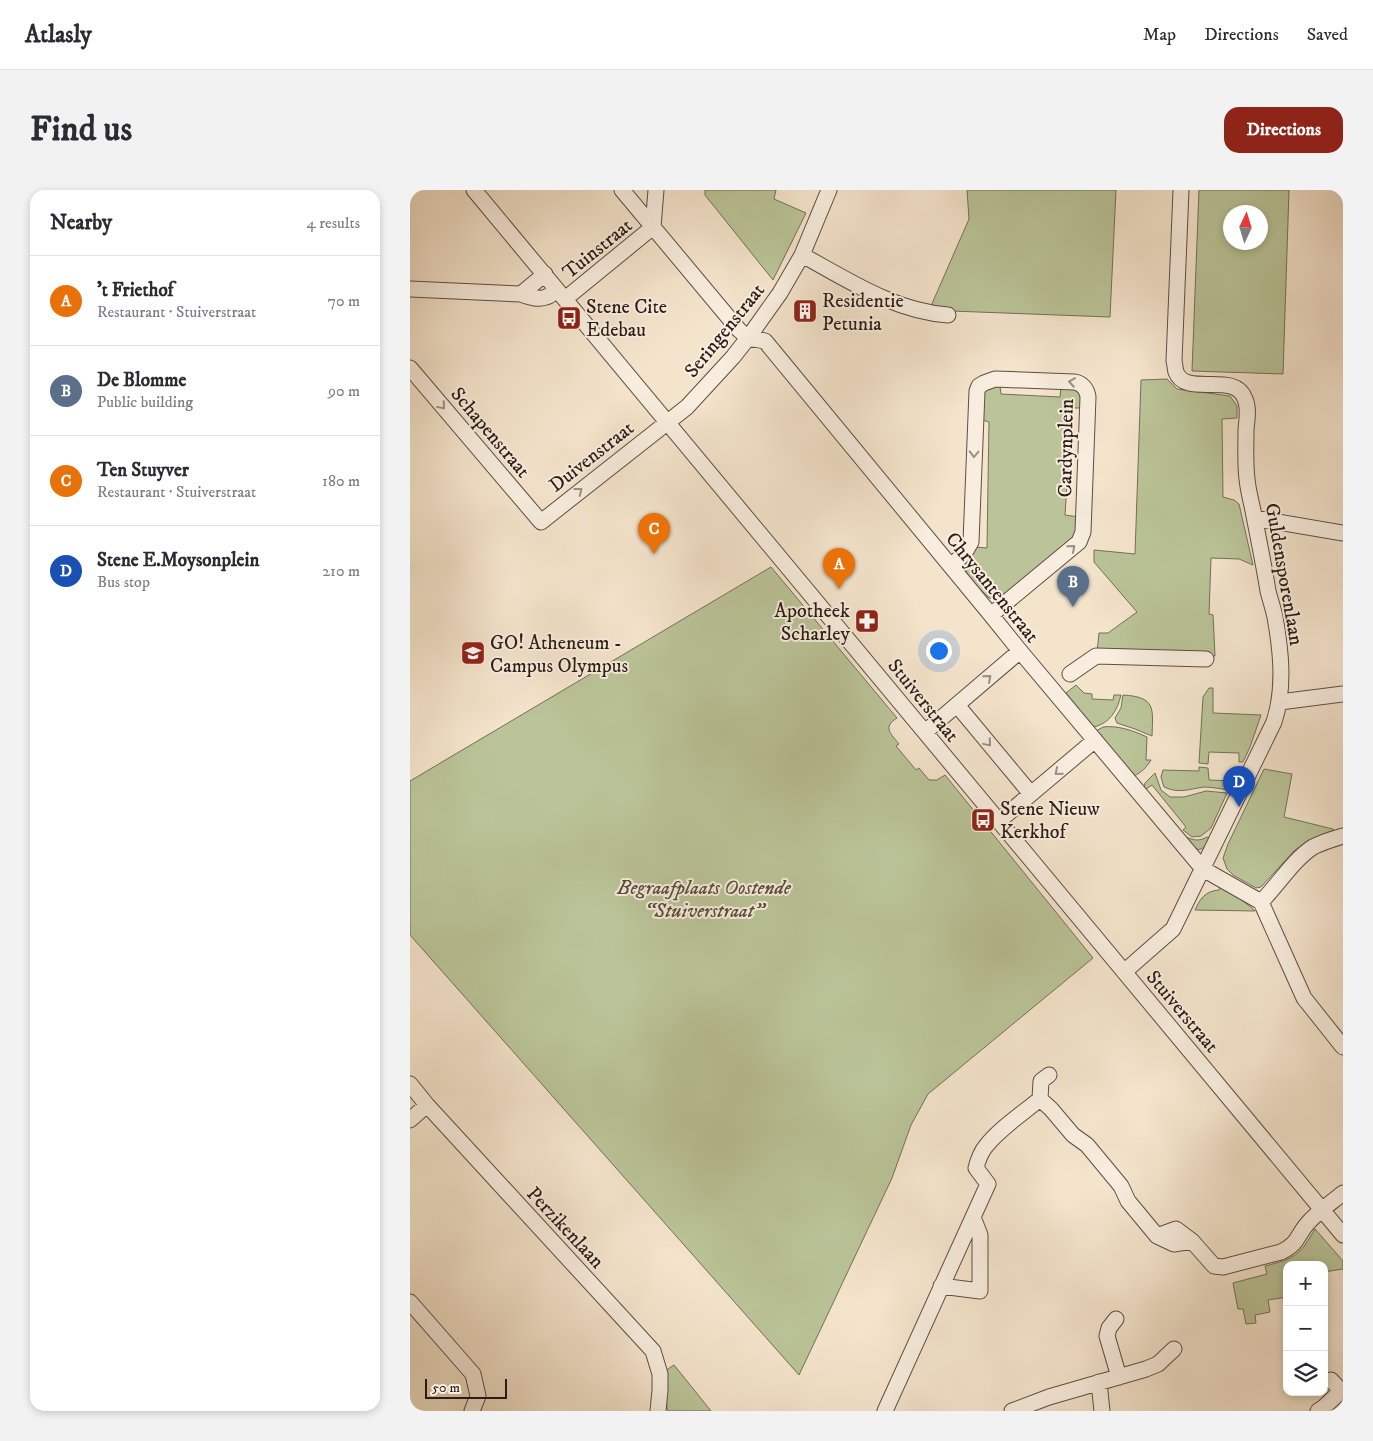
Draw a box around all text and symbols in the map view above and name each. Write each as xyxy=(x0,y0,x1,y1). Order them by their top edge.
text: Atlasly xyxy=(25,20,92,50)
text: Map xyxy=(1143,24,1176,46)
text: Directions xyxy=(1204,24,1279,46)
text: Saved xyxy=(1307,24,1348,46)
button: Directions xyxy=(1224,107,1343,153)
text: Find us xyxy=(30,108,132,152)
north arrow xyxy=(1223,205,1268,250)
text: Nearby xyxy=(50,210,112,236)
text: 4 results xyxy=(307,213,360,233)
street label: Tuinstraat xyxy=(558,213,638,285)
text: 't Friethof xyxy=(97,279,174,302)
street label: Seringenstraat xyxy=(680,279,771,383)
place label: Residentie Petunia xyxy=(822,289,904,337)
text: A xyxy=(61,291,71,311)
text: 70 m xyxy=(328,291,360,311)
place label: Stene Cite Edebau xyxy=(586,295,667,343)
building icon: Residentie Petunia xyxy=(792,298,818,324)
text: Restaurant · Stuiverstraat xyxy=(97,302,256,322)
bus stop icon: Stene Cite Edebau xyxy=(556,305,582,331)
text: De Blomme xyxy=(97,369,186,392)
one-way arrow xyxy=(1067,378,1076,388)
text: B xyxy=(61,381,71,401)
text: 90 m xyxy=(328,381,360,401)
street label: Schapenstraat xyxy=(445,382,535,483)
text: Public building xyxy=(97,392,193,412)
street label: Cardynplein xyxy=(1053,398,1080,498)
one-way arrow xyxy=(436,400,445,409)
street label: Duivenstraat xyxy=(544,416,639,498)
one-way arrow xyxy=(969,450,979,458)
text: Ten Stuyver xyxy=(97,459,189,482)
text: C xyxy=(61,471,71,491)
text: 180 m xyxy=(322,471,360,491)
text: Restaurant · Stuiverstraat xyxy=(97,482,256,502)
one-way arrow xyxy=(573,489,582,497)
street label: Guldensporenlaan xyxy=(1259,501,1308,648)
pin: C xyxy=(638,513,670,554)
street label: Chrysantenstraat xyxy=(940,527,1044,648)
one-way arrow xyxy=(1067,545,1076,554)
pin: A xyxy=(823,548,855,589)
text: Stene E.Moysonplein xyxy=(97,549,259,572)
text: D xyxy=(60,561,72,581)
text: 210 m xyxy=(322,561,360,581)
pin: B xyxy=(1057,566,1089,607)
text: Bus stop xyxy=(97,572,150,592)
place label: Apotheek Scharley xyxy=(774,599,850,647)
pharmacy icon: Apotheek Scharley xyxy=(854,608,880,634)
place label: GO! Atheneum - Campus Olympus xyxy=(490,631,628,679)
your location xyxy=(926,638,952,664)
school or university icon: GO! Atheneum - Campus Olympus xyxy=(460,640,486,666)
street label: Stuiverstraat xyxy=(882,654,964,748)
one-way arrow xyxy=(983,675,992,684)
one-way arrow xyxy=(983,737,992,746)
one-way arrow xyxy=(1054,766,1063,775)
pin: D xyxy=(1223,766,1255,807)
place label: Stene Nieuw Kerkhof xyxy=(1000,797,1100,845)
bus stop icon: Stene Nieuw Kerkhof xyxy=(970,807,996,833)
park label: Begraafplaats Oostende “Stuiverstraat” xyxy=(616,876,792,924)
street label: Stuiverstraat xyxy=(1140,966,1224,1058)
street label: Perzikenlaan xyxy=(521,1182,609,1275)
map controls xyxy=(1283,1261,1328,1396)
button: + xyxy=(1283,1261,1328,1306)
button: − xyxy=(1283,1306,1328,1351)
button: layers xyxy=(1283,1351,1328,1396)
scale bar xyxy=(425,1376,508,1399)
text: 50 m xyxy=(432,1379,460,1397)

